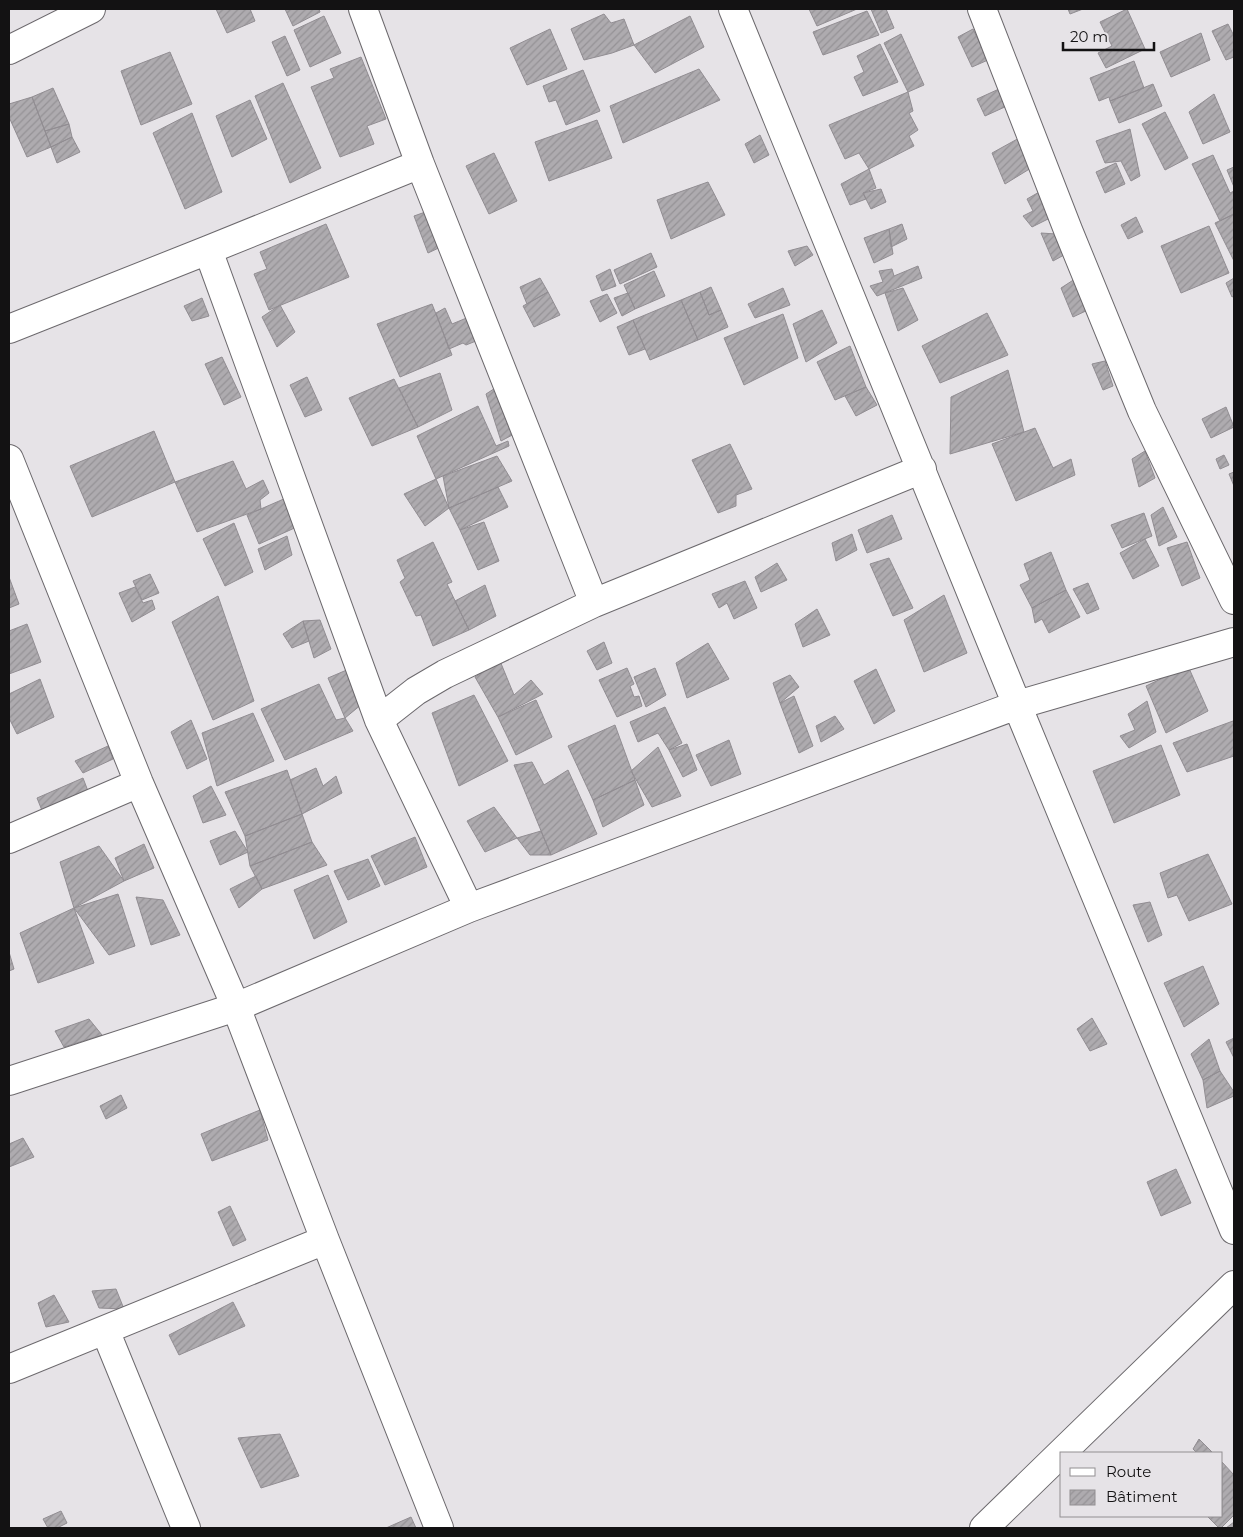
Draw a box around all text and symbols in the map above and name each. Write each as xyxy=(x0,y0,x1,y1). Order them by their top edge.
scale bar xyxy=(1063,20,1154,52)
text: 20 m xyxy=(1070,27,1108,46)
legend xyxy=(1060,1452,1223,1517)
text: Route xyxy=(1106,1462,1151,1481)
text: Bâtiment xyxy=(1106,1487,1178,1506)

